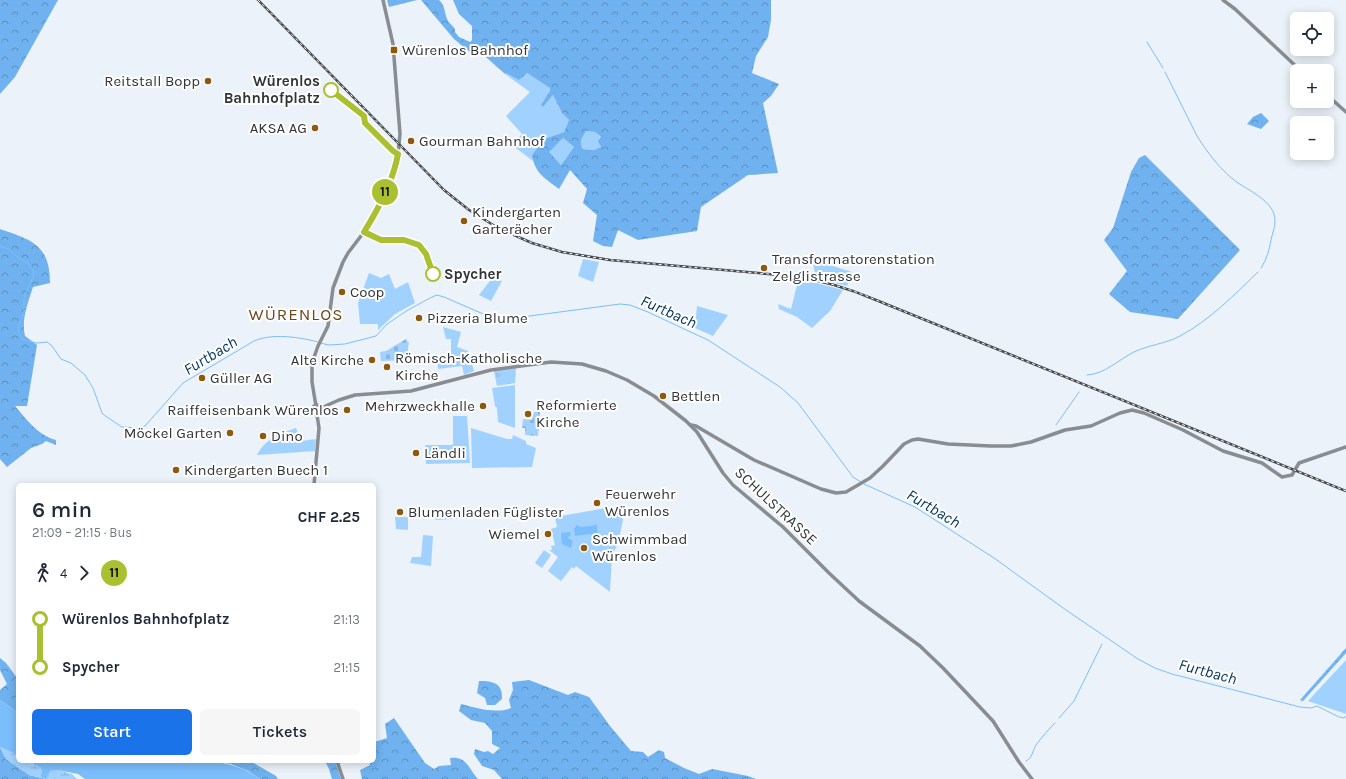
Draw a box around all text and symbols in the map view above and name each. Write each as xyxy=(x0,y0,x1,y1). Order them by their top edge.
map controls xyxy=(1290,12,1334,160)
button: locate xyxy=(1290,12,1334,56)
place label: Würenlos Bahnhof xyxy=(402,41,529,59)
marker: Würenlos Bahnhof xyxy=(389,45,399,55)
button: + xyxy=(1290,64,1334,108)
place label: Reitstall Bopp xyxy=(104,72,200,90)
place label: Würenlos Bahnhofplatz xyxy=(224,72,320,107)
marker: Reitstall Bopp xyxy=(203,76,213,86)
marker: Würenlos Bahnhofplatz xyxy=(323,82,339,98)
button: − xyxy=(1290,116,1334,160)
place label: AKSA AG xyxy=(250,119,307,137)
marker: AKSA AG xyxy=(310,123,320,133)
place label: Gourman Bahnhof xyxy=(419,132,545,150)
marker: Gourman Bahnhof xyxy=(406,136,416,146)
line badge: 11 xyxy=(367,179,403,205)
text: 11 xyxy=(380,183,390,200)
place label: Kindergarten Garterächer xyxy=(472,203,561,238)
marker: Kindergarten Garterächer xyxy=(459,216,469,226)
place label: Transformatorenstation Zelglistrasse xyxy=(772,250,935,285)
marker: Transformatorenstation Zelglistrasse xyxy=(759,263,769,273)
place label: Spycher xyxy=(444,265,502,283)
marker: Spycher xyxy=(425,266,441,282)
place label: Coop xyxy=(350,283,384,301)
marker: Coop xyxy=(337,287,347,297)
water label: Furtbach xyxy=(638,291,700,332)
district label: WÜRENLOS xyxy=(248,304,344,324)
place label: Pizzeria Blume xyxy=(427,309,528,327)
marker: Pizzeria Blume xyxy=(414,313,424,323)
water label: Furtbach xyxy=(180,332,241,379)
place label: Römisch-Katholische Kirche xyxy=(395,349,542,384)
place label: Alte Kirche xyxy=(291,351,364,369)
marker: Alte Kirche xyxy=(367,355,377,365)
marker: Römisch-Katholische Kirche xyxy=(382,362,392,372)
place label: Güller AG xyxy=(210,369,272,387)
marker: Güller AG xyxy=(197,373,207,383)
place label: Bettlen xyxy=(671,387,720,405)
marker: Bettlen xyxy=(658,391,668,401)
place label: Reformierte Kirche xyxy=(536,396,617,431)
place label: Mehrzweckhalle xyxy=(365,397,475,415)
place label: Raiffeisenbank Würenlos xyxy=(167,401,339,419)
marker: Mehrzweckhalle xyxy=(478,401,488,411)
marker: Raiffeisenbank Würenlos xyxy=(342,405,352,415)
marker: Reformierte Kirche xyxy=(523,409,533,419)
place label: Möckel Garten xyxy=(124,424,222,442)
place label: Dino xyxy=(271,427,303,445)
marker: Möckel Garten xyxy=(225,428,235,438)
marker: Dino xyxy=(258,431,268,441)
place label: Ländli xyxy=(424,444,466,462)
marker: Ländli xyxy=(411,448,421,458)
place label: Kindergarten Buech 1 xyxy=(184,461,328,479)
street label: SCHULSTRASSE xyxy=(731,463,821,549)
marker: Kindergarten Buech 1 xyxy=(171,465,181,475)
place label: Feuerwehr Würenlos xyxy=(605,485,676,520)
water label: Furtbach xyxy=(903,485,964,532)
text: 6 min xyxy=(32,497,92,523)
marker: Feuerwehr Würenlos xyxy=(592,498,602,508)
place label: Blumenladen Füglister xyxy=(408,503,564,521)
marker: Blumenladen Füglister xyxy=(395,507,405,517)
text: CHF 2.25 xyxy=(298,508,360,526)
text: 21:09 – 21:15 · Bus xyxy=(32,525,132,540)
place label: Wiemel xyxy=(488,525,540,543)
marker: Wiemel xyxy=(543,529,553,539)
place label: Schwimmbad Würenlos xyxy=(592,530,687,565)
marker: Schwimmbad Würenlos xyxy=(579,543,589,553)
icon: walk xyxy=(32,562,54,584)
icon: forward xyxy=(73,562,95,584)
text: 11 xyxy=(109,564,119,581)
text: 4 xyxy=(60,566,67,581)
text: Würenlos Bahnhofplatz xyxy=(62,610,229,628)
text: 21:13 xyxy=(333,612,360,627)
water label: Furtbach xyxy=(1177,655,1239,688)
text: Spycher xyxy=(62,658,119,676)
text: 21:15 xyxy=(334,660,360,675)
button: Start xyxy=(32,709,192,755)
button: Tickets xyxy=(200,709,360,755)

